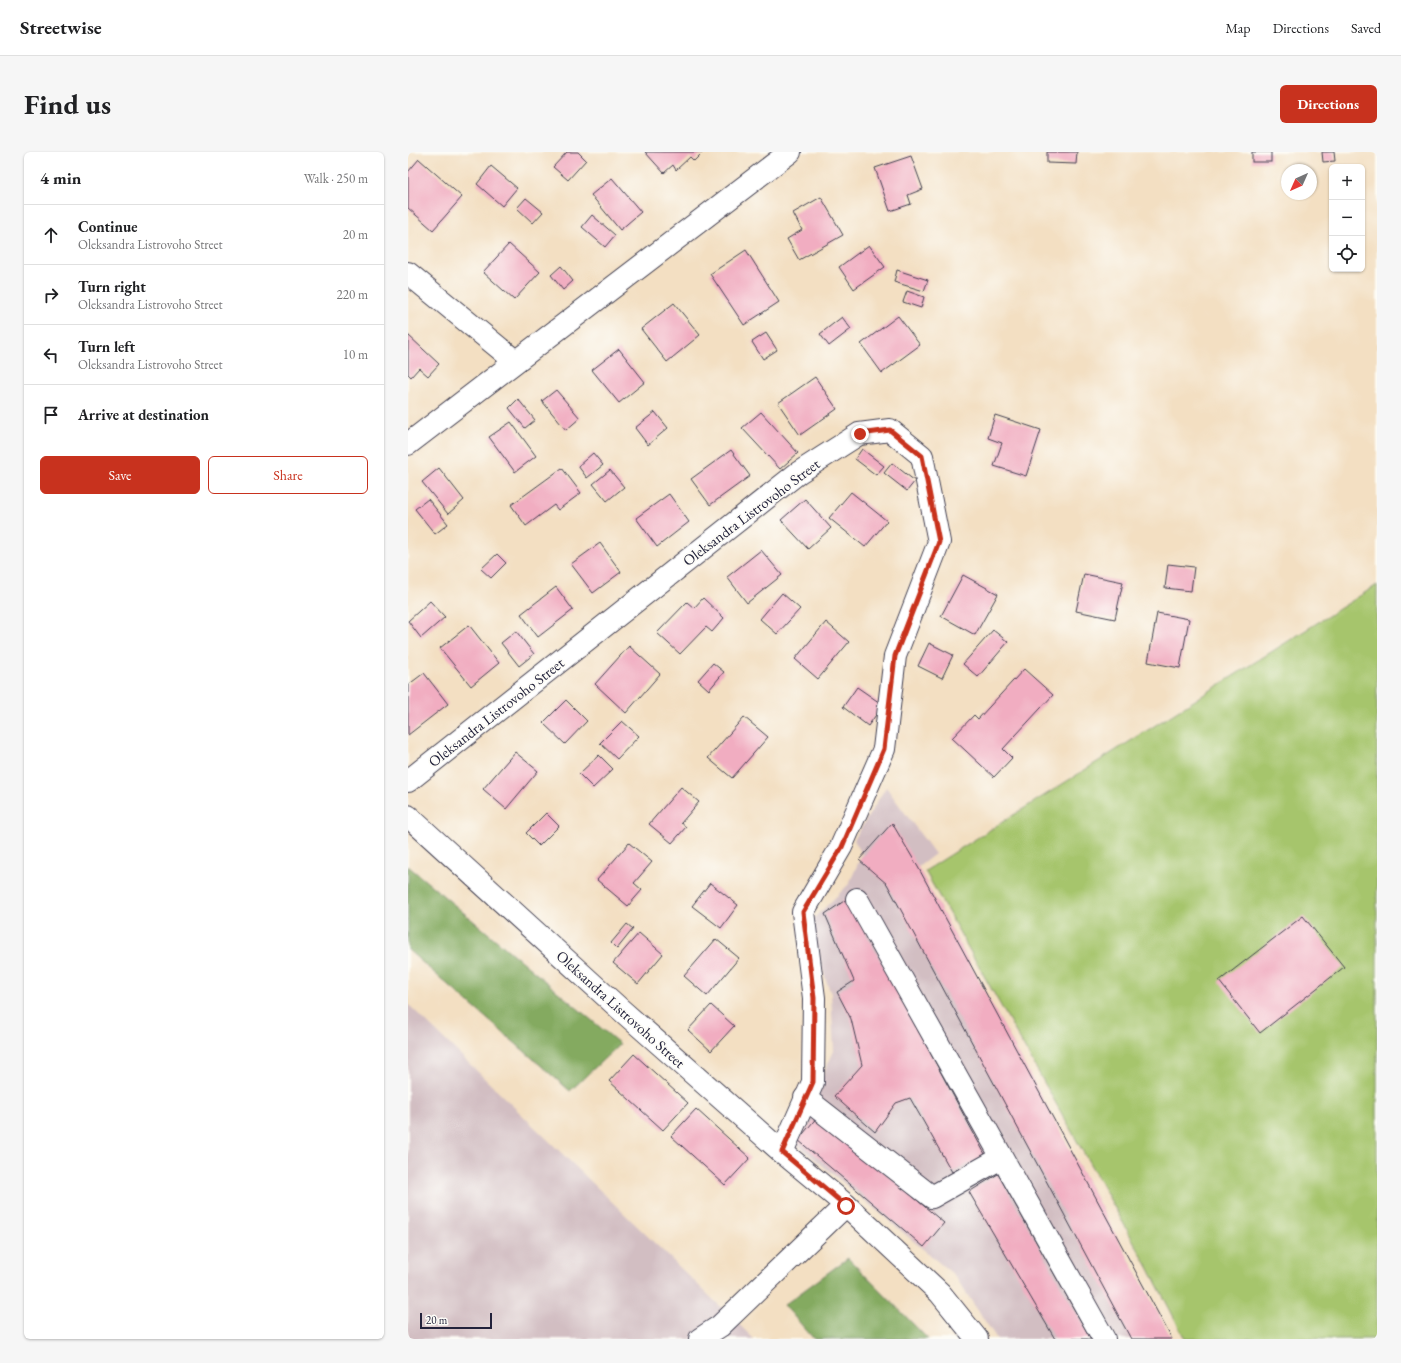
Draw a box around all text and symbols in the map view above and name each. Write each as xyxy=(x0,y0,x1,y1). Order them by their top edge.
text: Streetwise xyxy=(20,15,102,40)
text: Map xyxy=(1225,19,1251,37)
text: Directions xyxy=(1273,19,1329,37)
text: Saved xyxy=(1351,19,1381,37)
button: Directions xyxy=(1280,85,1377,123)
text: Find us xyxy=(24,86,111,122)
north arrow xyxy=(1281,164,1317,200)
map controls xyxy=(1329,164,1365,272)
button: + xyxy=(1329,164,1365,200)
text: 4 min xyxy=(40,167,81,189)
text: Walk · 250 m xyxy=(304,170,368,187)
button: − xyxy=(1329,200,1365,236)
text: Continue xyxy=(78,217,138,236)
icon: ahead xyxy=(40,224,62,246)
text: 20 m xyxy=(343,226,368,243)
text: Oleksandra Listrovoho Street xyxy=(78,236,223,253)
button: locate xyxy=(1329,236,1365,272)
text: Turn right xyxy=(78,277,146,296)
icon: right xyxy=(40,284,62,306)
text: 220 m xyxy=(337,286,368,303)
text: Oleksandra Listrovoho Street xyxy=(78,296,223,313)
text: Turn left xyxy=(78,337,135,356)
icon: left xyxy=(40,344,62,366)
text: 10 m xyxy=(343,346,368,363)
text: Oleksandra Listrovoho Street xyxy=(78,356,223,373)
icon: arrive xyxy=(40,404,62,426)
text: Arrive at destination xyxy=(78,405,209,424)
route end xyxy=(851,425,869,443)
street label: Oleksandra Listrovoho Street xyxy=(679,454,824,570)
button: Save xyxy=(40,456,200,494)
button: Share xyxy=(208,456,368,494)
street label: Oleksandra Listrovoho Street xyxy=(424,653,568,771)
street label: Oleksandra Listrovoho Street xyxy=(553,946,690,1072)
route start xyxy=(837,1197,855,1215)
scale bar xyxy=(420,1311,492,1330)
text: 20 m xyxy=(426,1313,447,1327)

